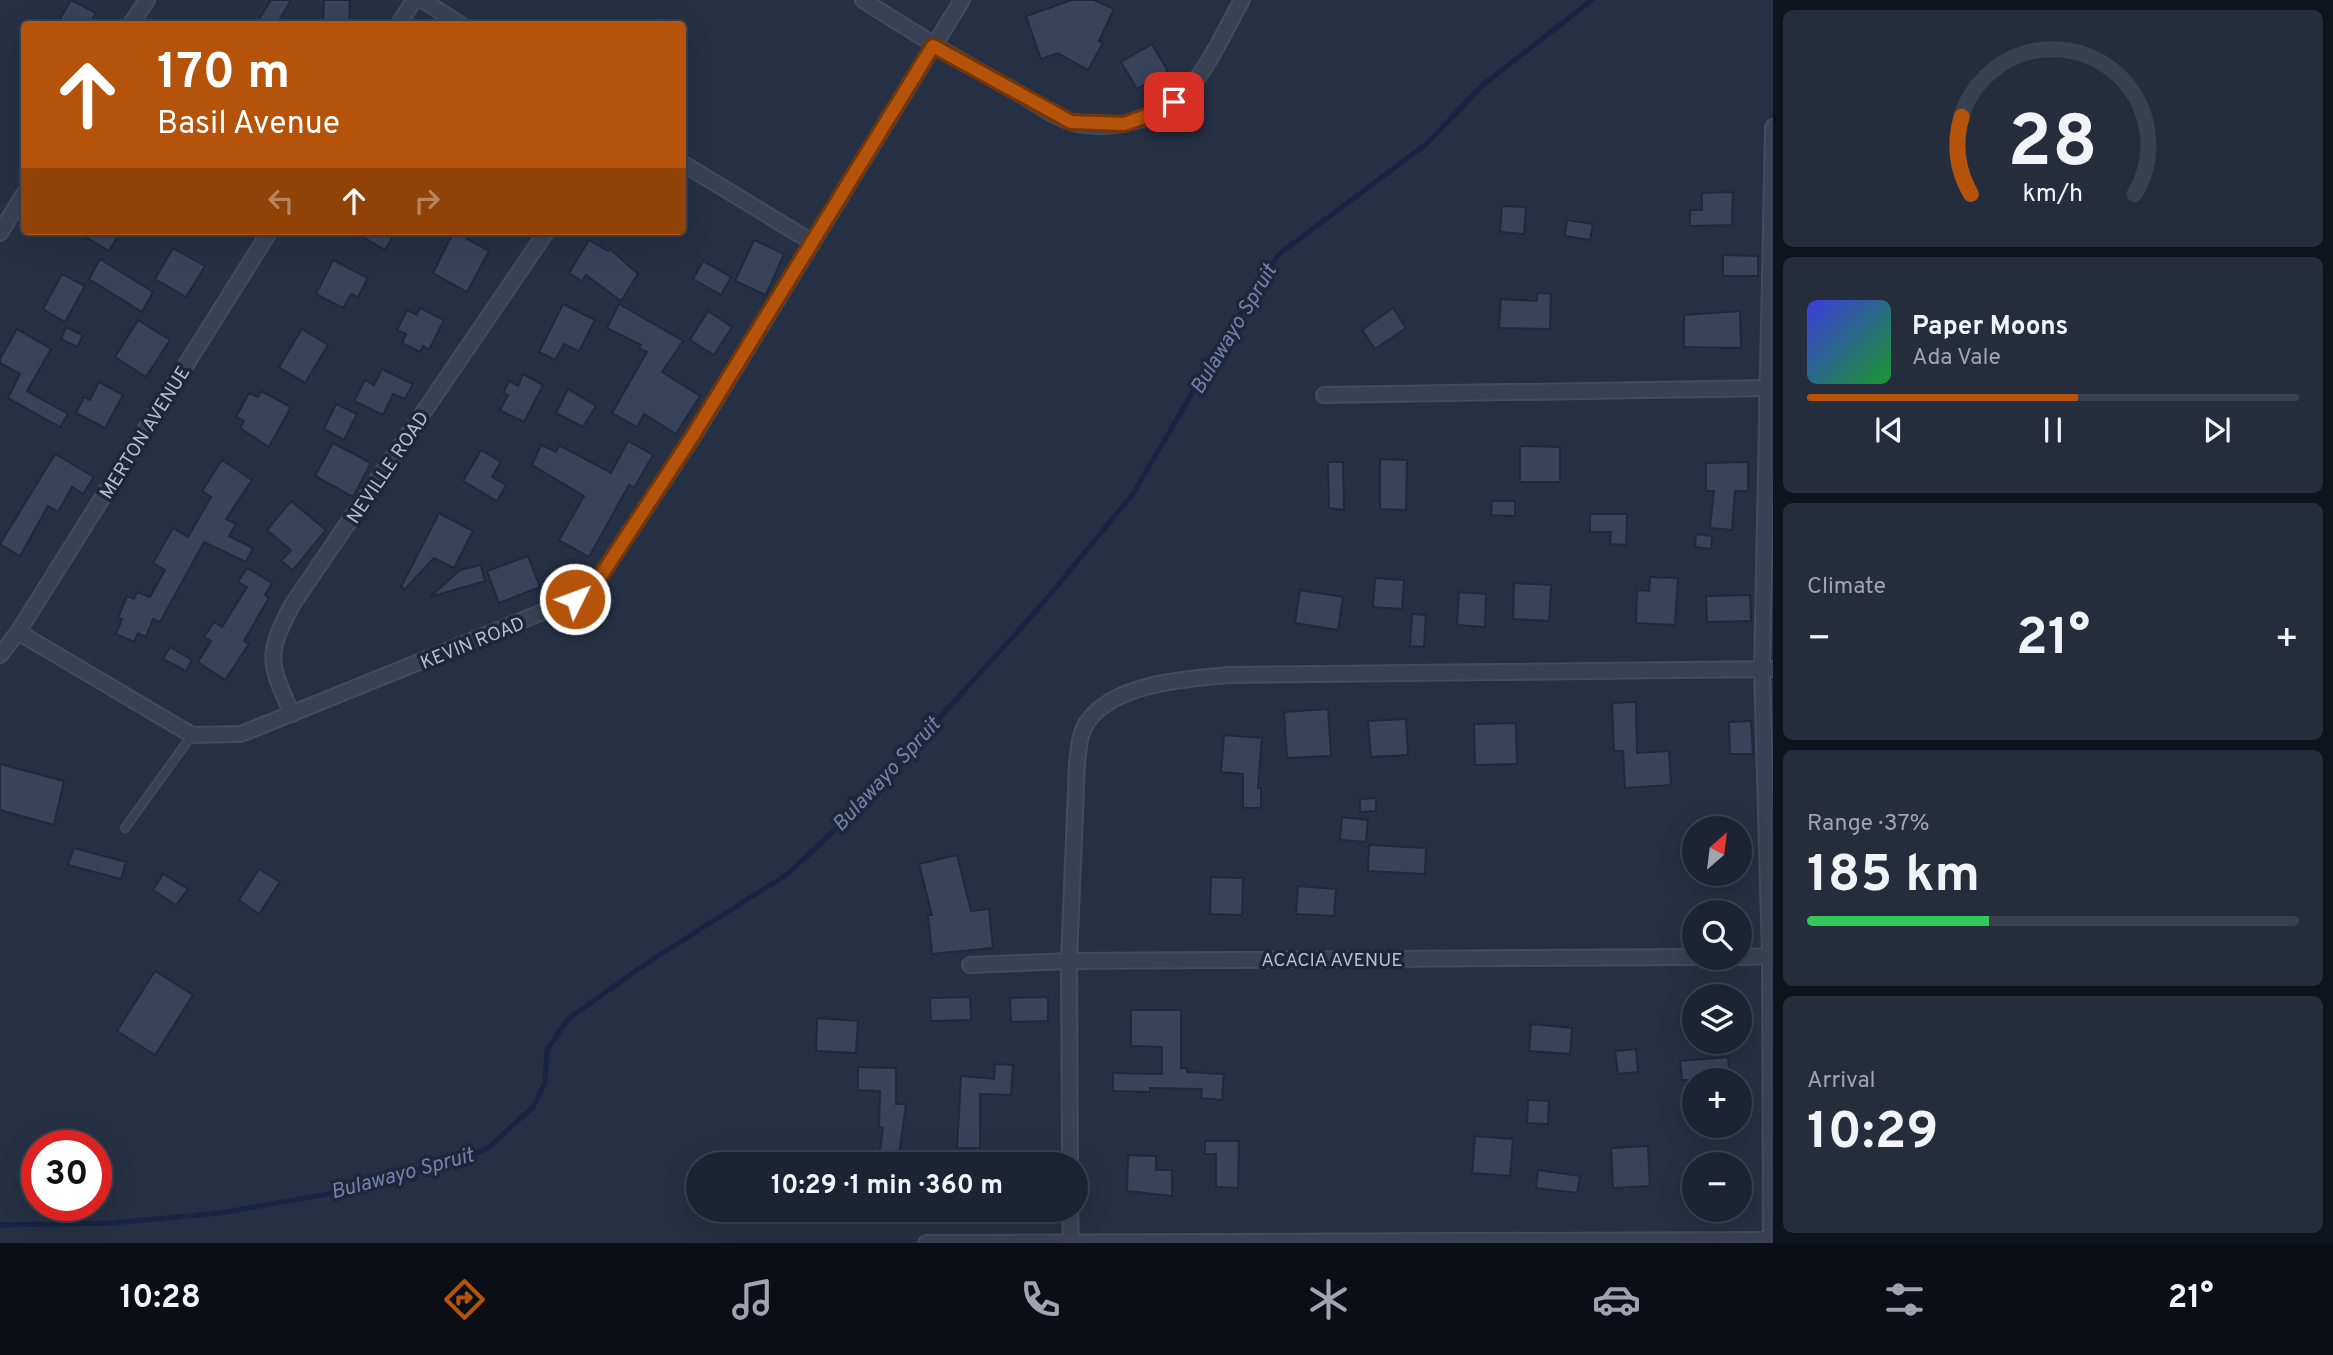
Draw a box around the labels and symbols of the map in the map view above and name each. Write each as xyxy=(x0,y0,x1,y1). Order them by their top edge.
pin xyxy=(1144,72,1204,132)
water label: Bulawayo Spruit xyxy=(1185,259,1284,400)
street label: MERTON AVENUE xyxy=(95,362,196,504)
street label: NEVILLE ROAD xyxy=(342,407,435,529)
position arrow xyxy=(538,562,612,636)
street label: KEVIN ROAD xyxy=(417,612,528,676)
water label: Bulawayo Spruit xyxy=(827,711,948,838)
north arrow xyxy=(1682,816,1752,886)
street label: ACACIA AVENUE xyxy=(1261,949,1403,973)
speed limit sign: 30 xyxy=(21,1130,112,1221)
water label: Bulawayo Spruit xyxy=(328,1142,478,1206)

